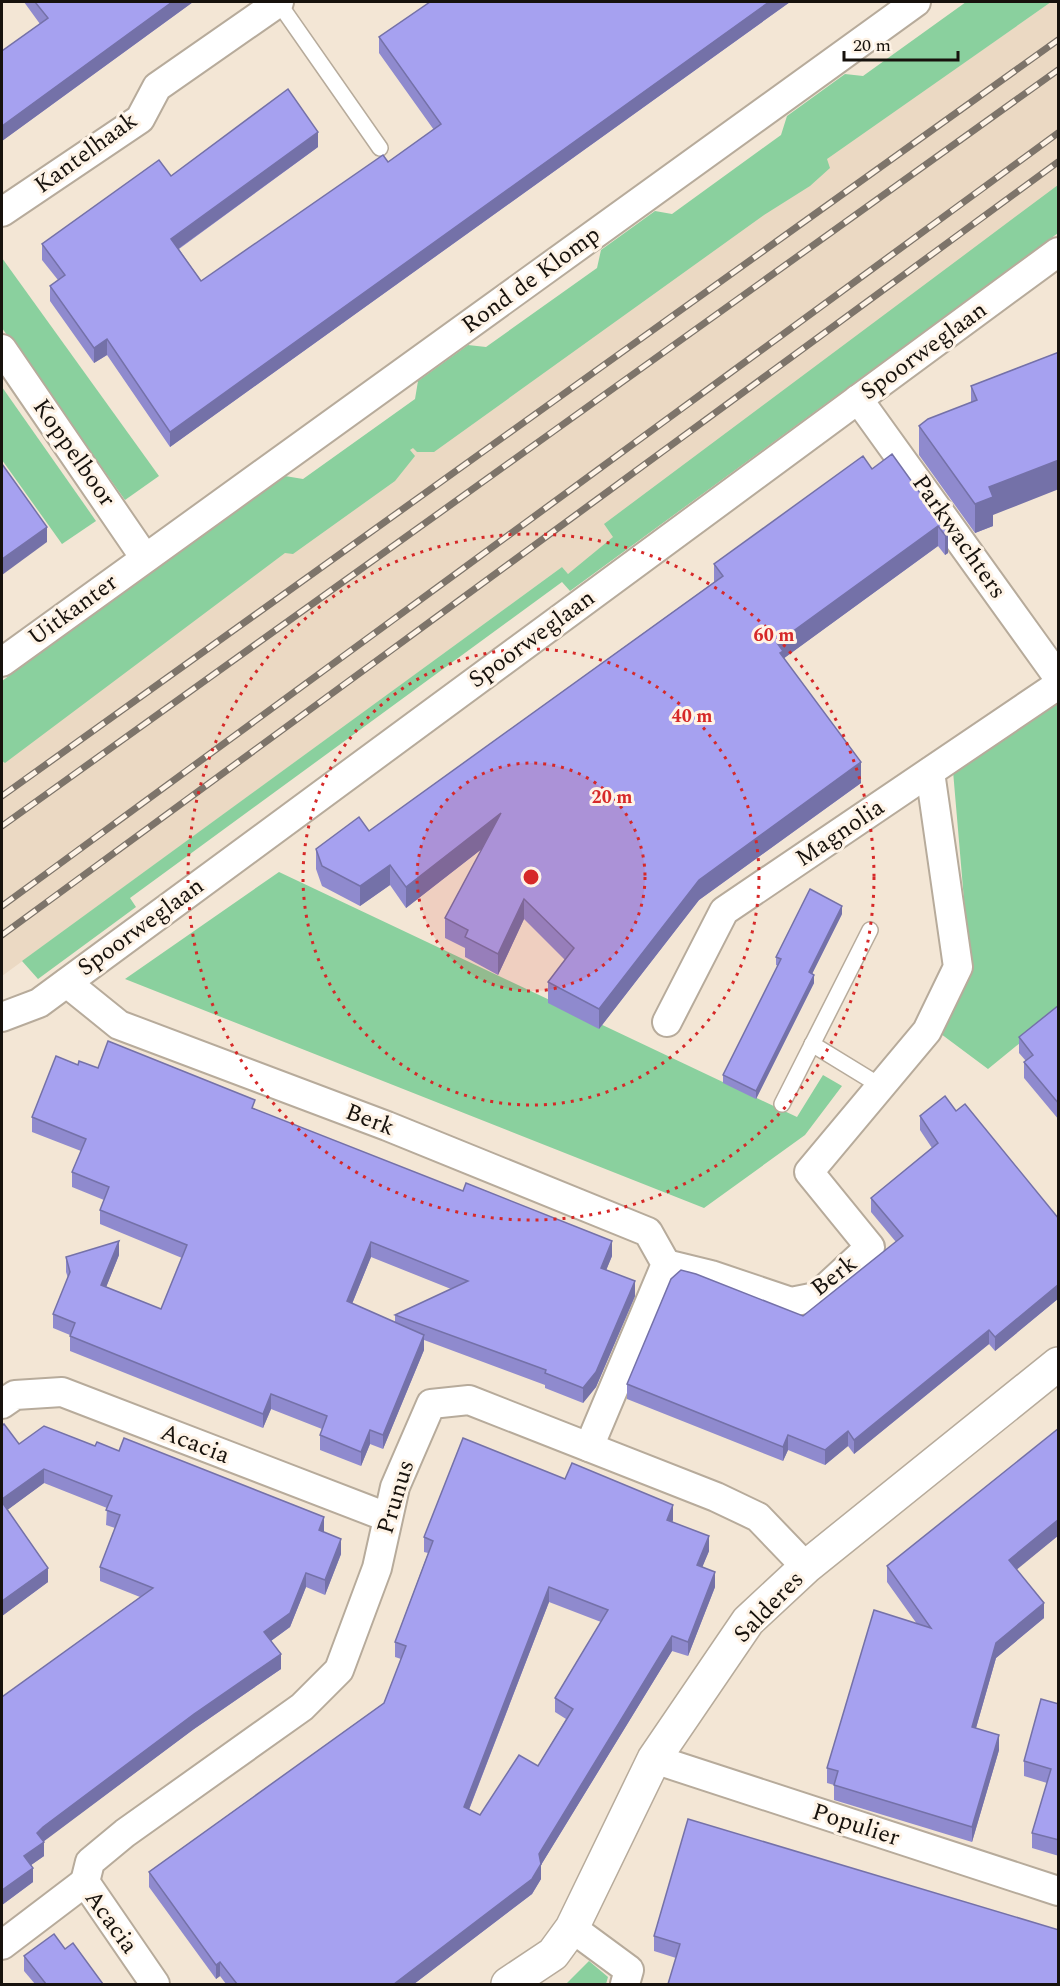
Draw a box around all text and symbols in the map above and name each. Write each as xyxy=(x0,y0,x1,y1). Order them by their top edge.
scale bar xyxy=(844,24,958,62)
text: 20 m xyxy=(853,32,891,59)
street label: Kantelhaak xyxy=(27,103,145,203)
street label: Rond de Klomp xyxy=(454,217,608,343)
street label: Spoorweglaan xyxy=(853,293,995,409)
street label: Koppelboor xyxy=(23,392,125,514)
street label: Parkwachters xyxy=(903,467,1015,607)
street label: Uitkanter xyxy=(21,565,125,655)
street label: Spoorweglaan xyxy=(461,581,603,697)
text: 60 m xyxy=(754,622,794,649)
text: 40 m xyxy=(672,703,712,730)
text: 20 m xyxy=(592,784,632,811)
street label: Magnolia xyxy=(788,790,892,876)
centre of rings xyxy=(521,867,541,887)
street label: Spoorweglaan xyxy=(70,869,212,985)
street label: Berk xyxy=(340,1094,400,1146)
street label: Berk xyxy=(803,1246,865,1306)
street label: Acacia xyxy=(155,1414,235,1474)
street label: Prunus xyxy=(368,1455,424,1539)
street label: Salderes xyxy=(725,1563,813,1651)
street label: Populier xyxy=(807,1794,905,1856)
street label: Acacia xyxy=(75,1882,147,1962)

